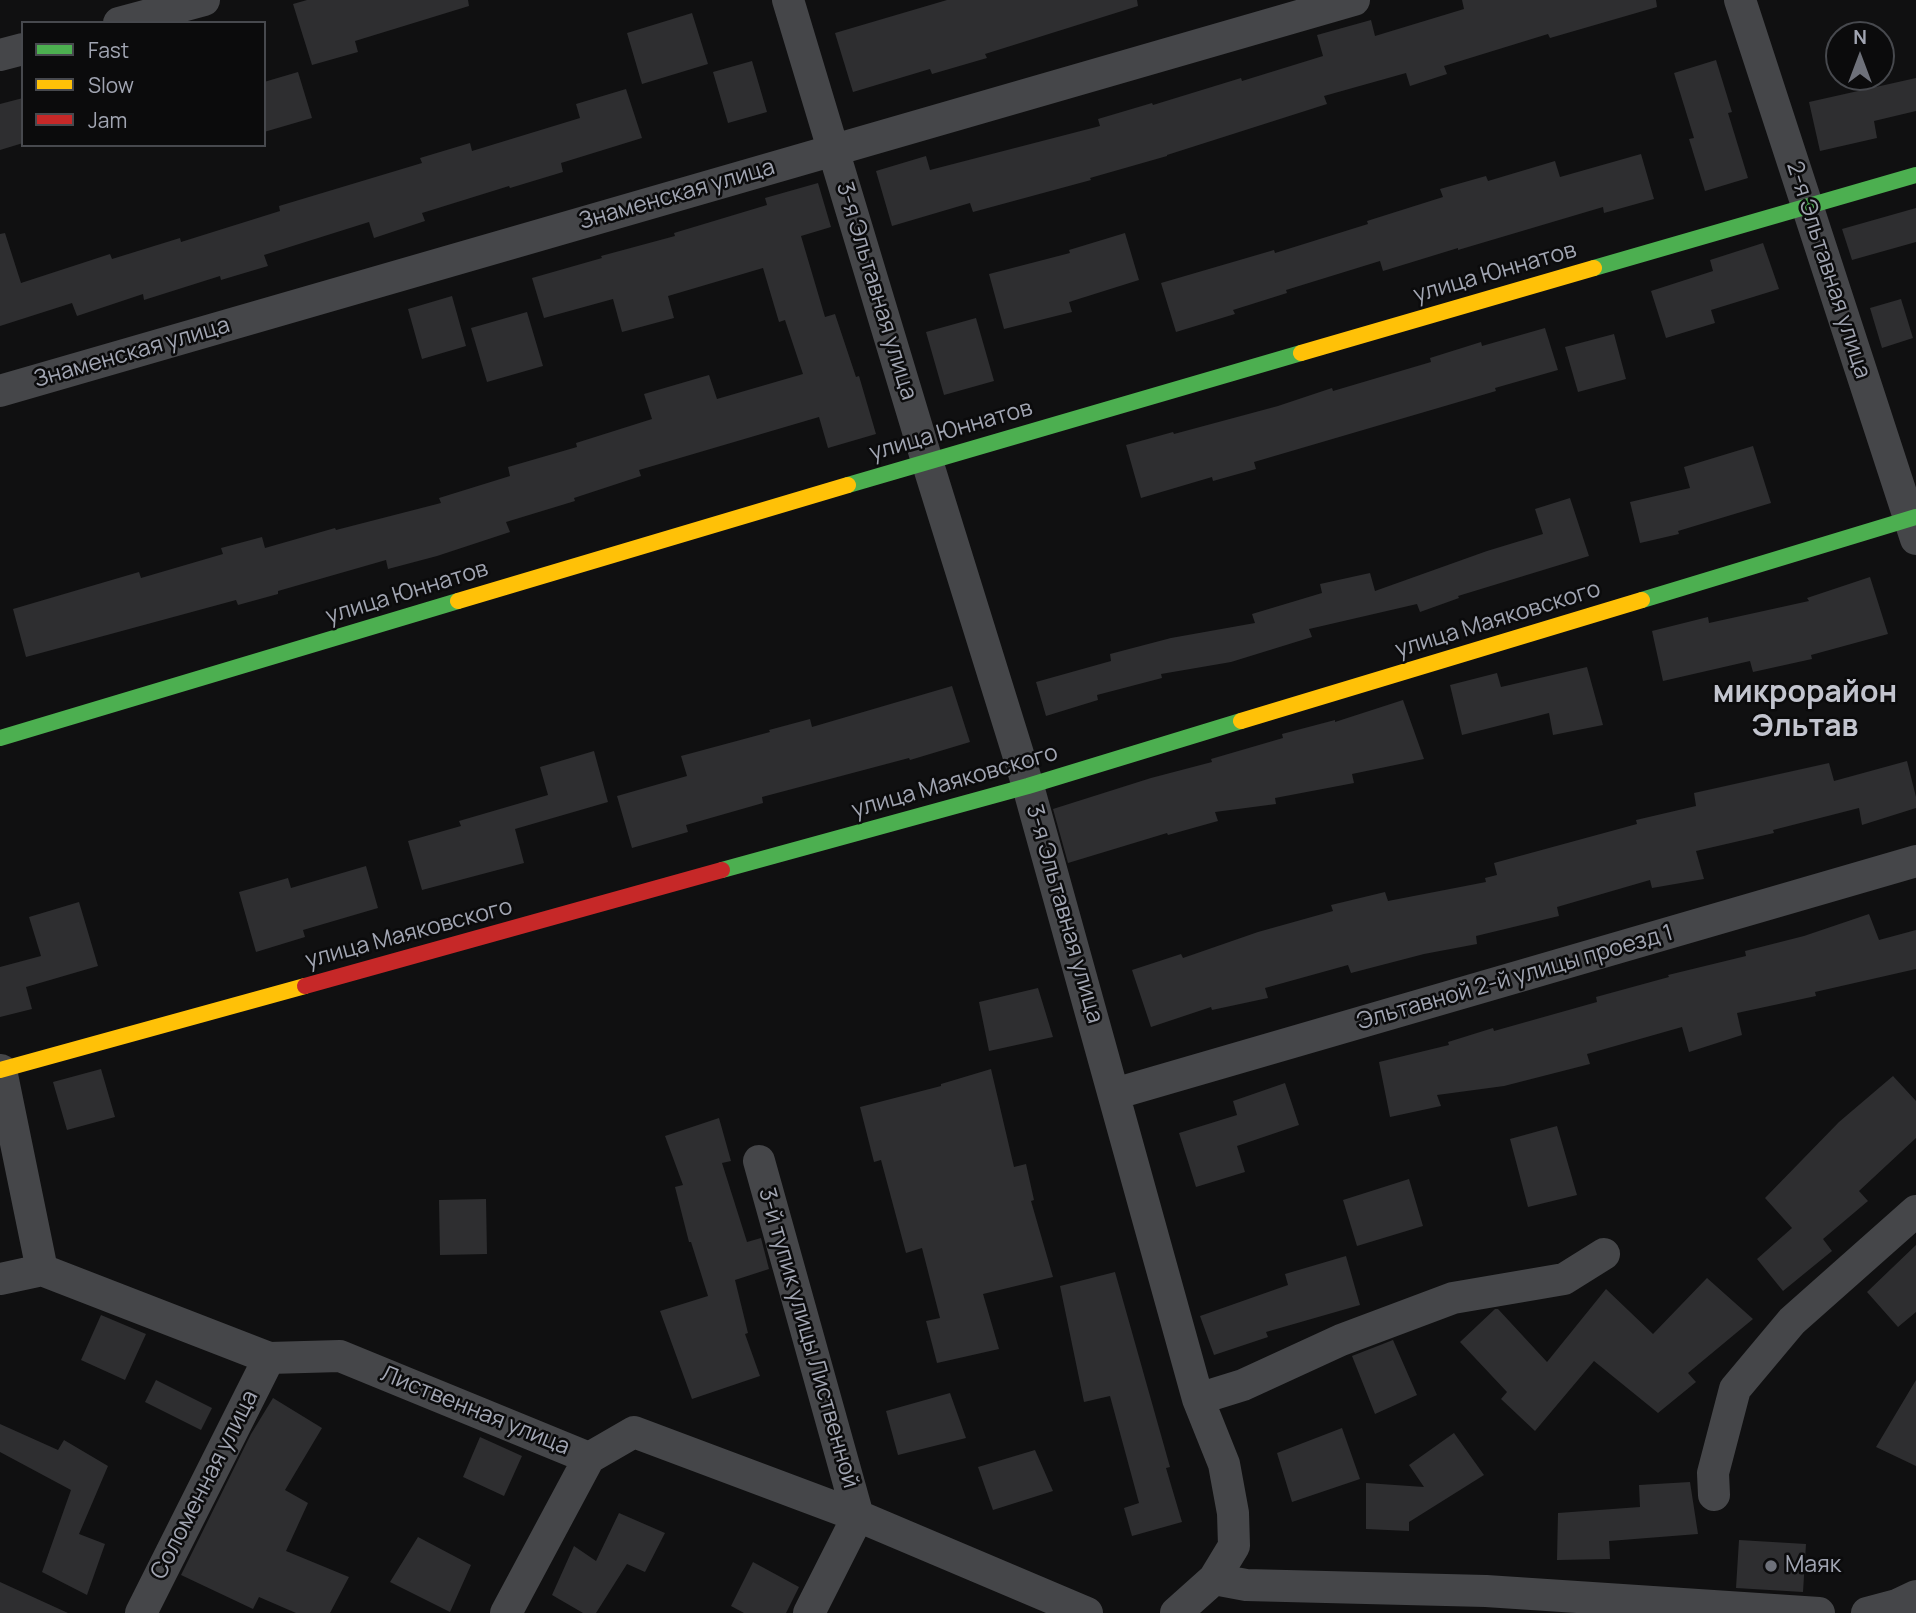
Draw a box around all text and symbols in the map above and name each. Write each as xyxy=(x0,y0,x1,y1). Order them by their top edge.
legend xyxy=(21,21,266,147)
north arrow xyxy=(1825,21,1895,91)
text: N xyxy=(1853,24,1867,50)
text: Fast xyxy=(88,36,129,64)
text: Slow xyxy=(88,71,134,99)
text: Jam xyxy=(88,106,127,134)
street label: Знаменская улица xyxy=(576,154,778,236)
street label: 2-я Эльтавная улица xyxy=(1780,158,1876,382)
street label: 3-я Эльтавная улица xyxy=(830,179,922,403)
street label: улица Юннатов xyxy=(1410,237,1580,309)
street label: Знаменская улица xyxy=(31,312,233,394)
street label: улица Юннатов xyxy=(866,395,1036,467)
street label: улица Юннатов xyxy=(323,555,491,631)
street label: улица Маяковского xyxy=(1392,576,1604,664)
district label: микрорайон Эльтав xyxy=(1713,676,1897,746)
street label: улица Маяковского xyxy=(849,739,1061,825)
street label: 3-я Эльтавная улица xyxy=(1020,801,1108,1027)
street label: улица Маяковского xyxy=(303,893,515,975)
street label: Эльтавной 2-й улицы проезд 1 xyxy=(1354,920,1676,1036)
street label: 3-й тупик улицы Лиственной xyxy=(752,1185,864,1491)
street label: Лиственная улица xyxy=(377,1361,573,1461)
street label: Соломенная улица xyxy=(145,1386,265,1584)
place label: Маяк xyxy=(1785,1552,1841,1580)
marker: Маяк xyxy=(1763,1558,1779,1574)

